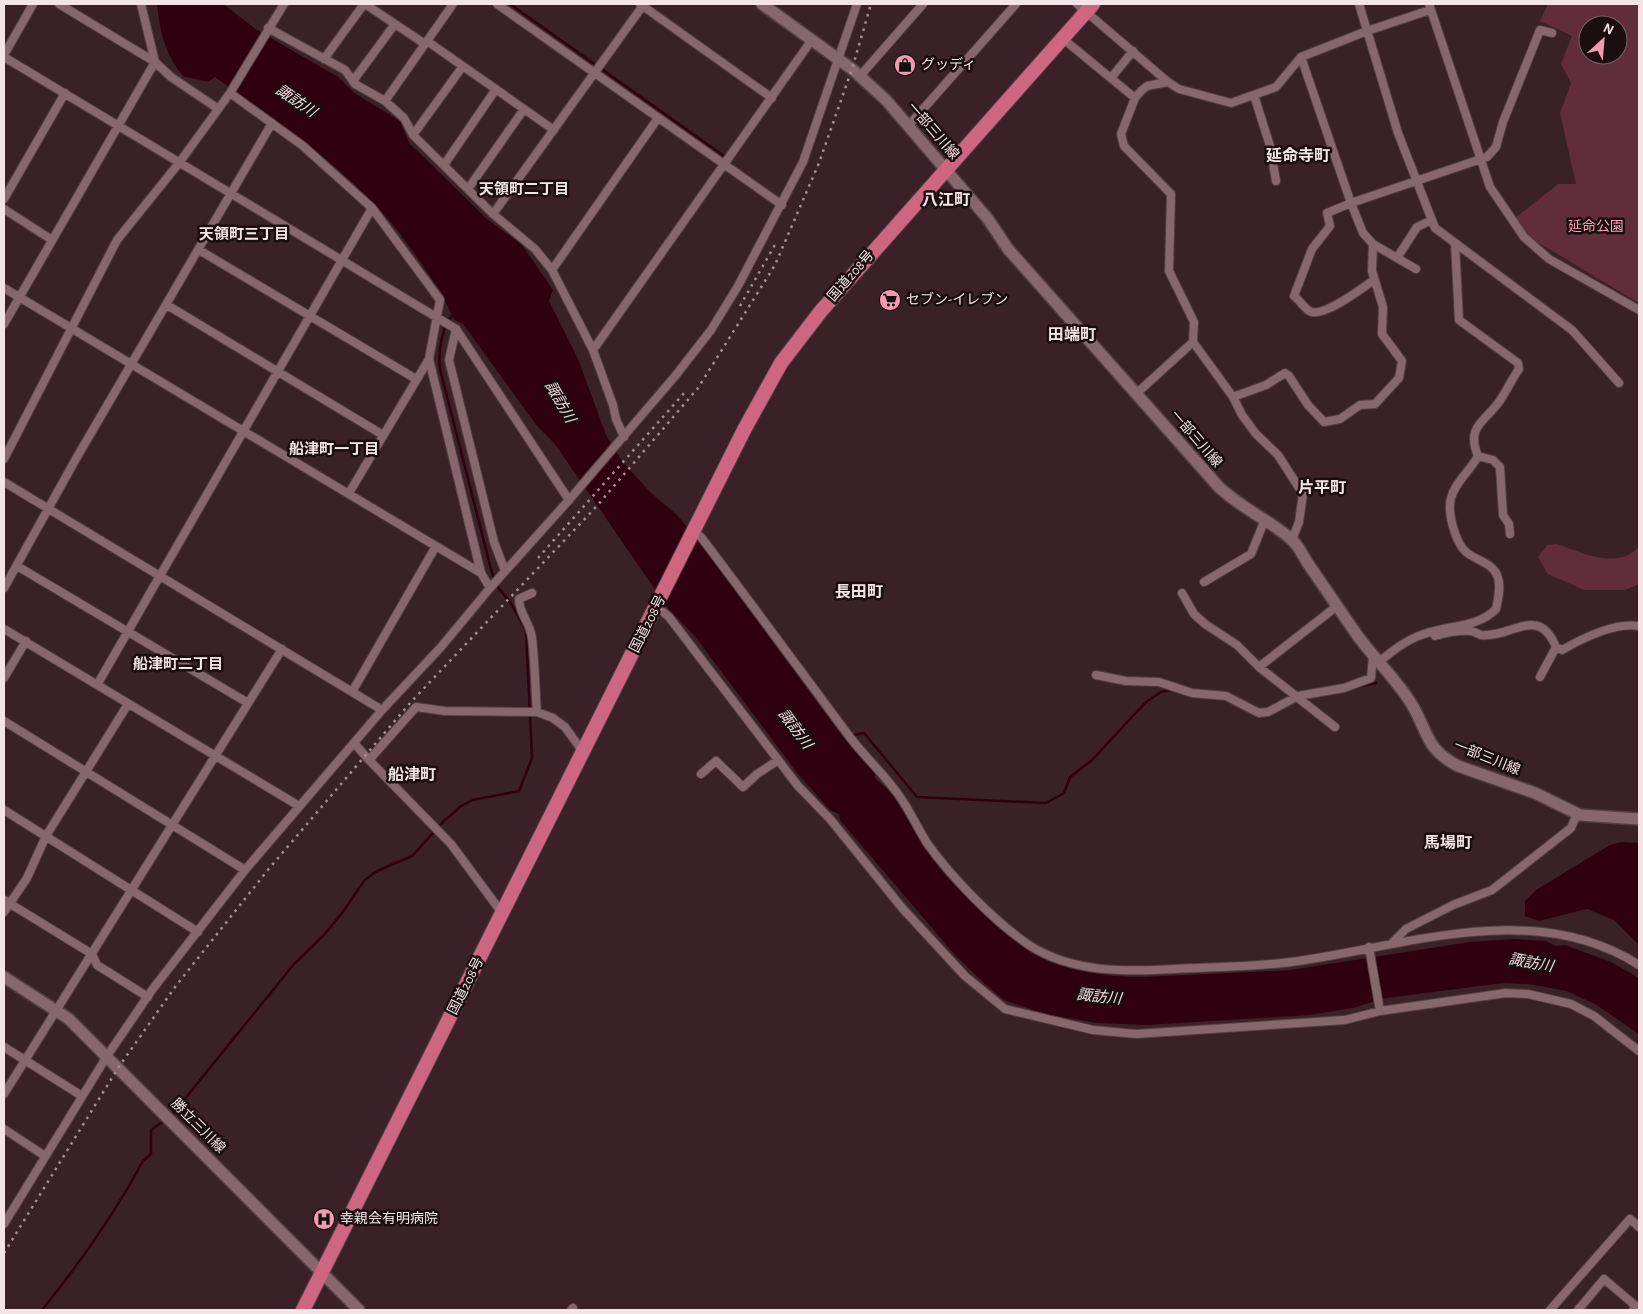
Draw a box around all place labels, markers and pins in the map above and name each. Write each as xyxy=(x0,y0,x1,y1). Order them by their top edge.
shop icon: グッディ xyxy=(893,53,917,77)
place label: グッディ xyxy=(921,57,976,72)
supermarket icon: セブン-イレブン xyxy=(878,288,902,312)
place label: セブン-イレブン xyxy=(906,291,1008,307)
hospital icon: 幸親会有明病院 xyxy=(312,1207,336,1231)
place label: 幸親会有明病院 xyxy=(340,1211,438,1226)

